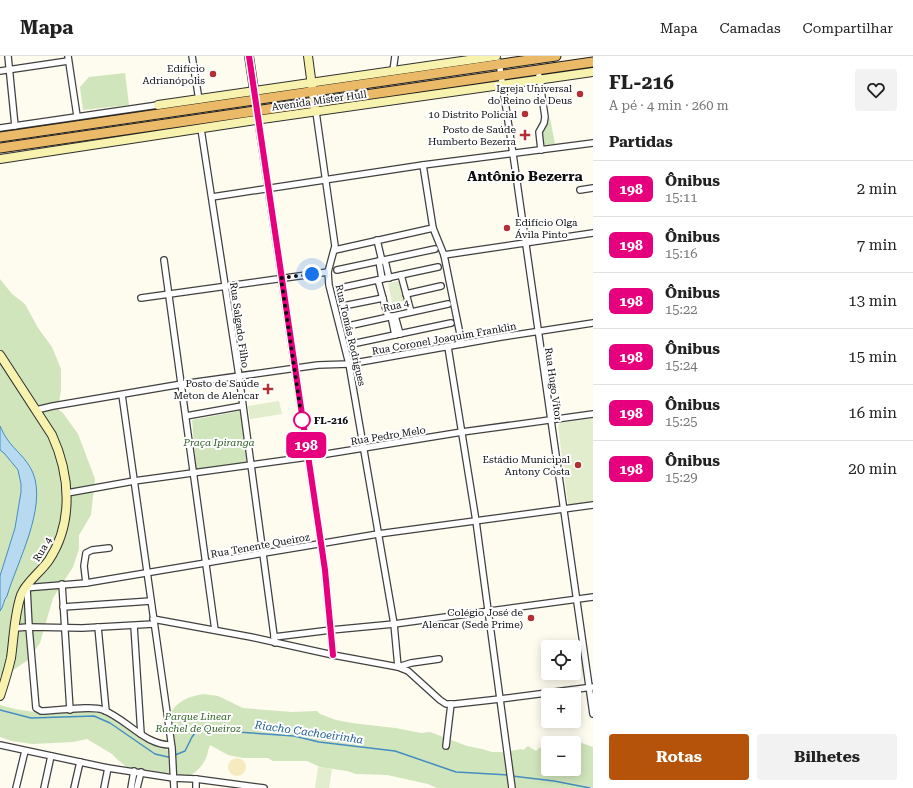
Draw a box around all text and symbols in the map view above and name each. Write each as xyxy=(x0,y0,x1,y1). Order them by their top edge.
text: Mapa xyxy=(20,16,73,39)
text: Mapa xyxy=(660,20,697,36)
text: Camadas xyxy=(719,20,781,36)
text: Compartilhar xyxy=(803,20,893,36)
place label: Edifício Adrianópolis xyxy=(143,63,205,86)
marker: Edifício Adrianópolis xyxy=(208,69,218,79)
button: heart xyxy=(855,69,897,111)
text: FL-216 xyxy=(609,71,674,94)
place label: Igreja Universal do Reino de Deus xyxy=(488,83,572,106)
street label: Avenida Mister Hull xyxy=(271,88,367,113)
marker: Igreja Universal do Reino de Deus xyxy=(575,89,585,99)
text: A pé · 4 min · 260 m xyxy=(609,98,729,113)
place label: 10 Distrito Policial xyxy=(428,109,517,120)
marker: 10 Distrito Policial xyxy=(520,109,530,119)
place label: Posto de Saúde Humberto Bezerra xyxy=(428,124,517,147)
marker: Posto de Saúde Humberto Bezerra xyxy=(519,129,531,141)
text: Partidas xyxy=(609,133,673,151)
district label: Antônio Bezerra xyxy=(467,168,583,184)
text: Ônibus xyxy=(665,172,720,190)
text: 2 min xyxy=(857,180,897,198)
text: 198 xyxy=(619,181,643,197)
text: 15:11 xyxy=(665,190,697,205)
place label: Edifício Olga Ávila Pinto xyxy=(515,217,578,240)
marker: Edifício Olga Ávila Pinto xyxy=(502,223,512,233)
text: Ônibus xyxy=(665,228,720,246)
text: 7 min xyxy=(857,236,897,254)
text: 198 xyxy=(619,237,643,253)
text: 15:16 xyxy=(665,246,697,261)
your location xyxy=(302,264,322,284)
street label: Rua Salgado Filho xyxy=(228,281,251,369)
street label: Rua Tomás Rodrigues xyxy=(333,283,368,387)
text: Ônibus xyxy=(665,284,720,302)
text: 13 min xyxy=(848,292,897,310)
text: 198 xyxy=(619,293,643,309)
street label: Rua 4 xyxy=(382,297,411,314)
text: 15:22 xyxy=(665,302,697,317)
street label: Rua Coronel Joaquim Franklin xyxy=(371,320,518,357)
text: Ônibus xyxy=(665,340,720,358)
street label: Rua Hugo Vítor xyxy=(543,347,564,421)
text: 15 min xyxy=(848,348,897,366)
text: 198 xyxy=(619,349,643,365)
text: 15:24 xyxy=(665,358,697,373)
place label: Posto de Saúde Meton de Alencar xyxy=(174,378,260,401)
marker: Posto de Saúde Meton de Alencar xyxy=(262,383,274,395)
text: Ônibus xyxy=(665,396,720,414)
text: 16 min xyxy=(848,404,897,422)
text: 198 xyxy=(619,405,643,421)
marker: FL-216 xyxy=(293,411,311,429)
text: 15:25 xyxy=(665,414,697,429)
place label: FL-216 xyxy=(314,415,348,426)
street label: Rua Pedro Melo xyxy=(350,424,426,447)
line badge: 198 xyxy=(283,432,329,458)
park label: Praça Ipiranga xyxy=(182,437,255,448)
text: 198 xyxy=(294,437,318,453)
text: Ônibus xyxy=(665,452,720,470)
place label: Estádio Municipal Antony Costa xyxy=(482,454,571,477)
marker: Estádio Municipal Antony Costa xyxy=(573,460,583,470)
text: 20 min xyxy=(848,460,897,478)
text: 198 xyxy=(619,461,643,477)
text: 15:29 xyxy=(665,470,697,485)
street label: Rua Tenente Queiroz xyxy=(210,531,311,560)
street label: Rua 4 xyxy=(31,535,54,563)
place label: Colégio José de Alencar (Sede Prime) xyxy=(422,607,523,630)
marker: Colégio José de Alencar (Sede Prime) xyxy=(526,613,536,623)
map controls xyxy=(541,640,581,776)
button: locate xyxy=(541,640,581,680)
button: + xyxy=(541,688,581,728)
park label: Parque Linear Rachel de Queiroz xyxy=(154,711,241,734)
water label: Riacho Cachoeirinha xyxy=(253,718,364,747)
button: Rotas xyxy=(609,734,749,780)
button: Bilhetes xyxy=(757,734,897,780)
button: − xyxy=(541,736,581,776)

